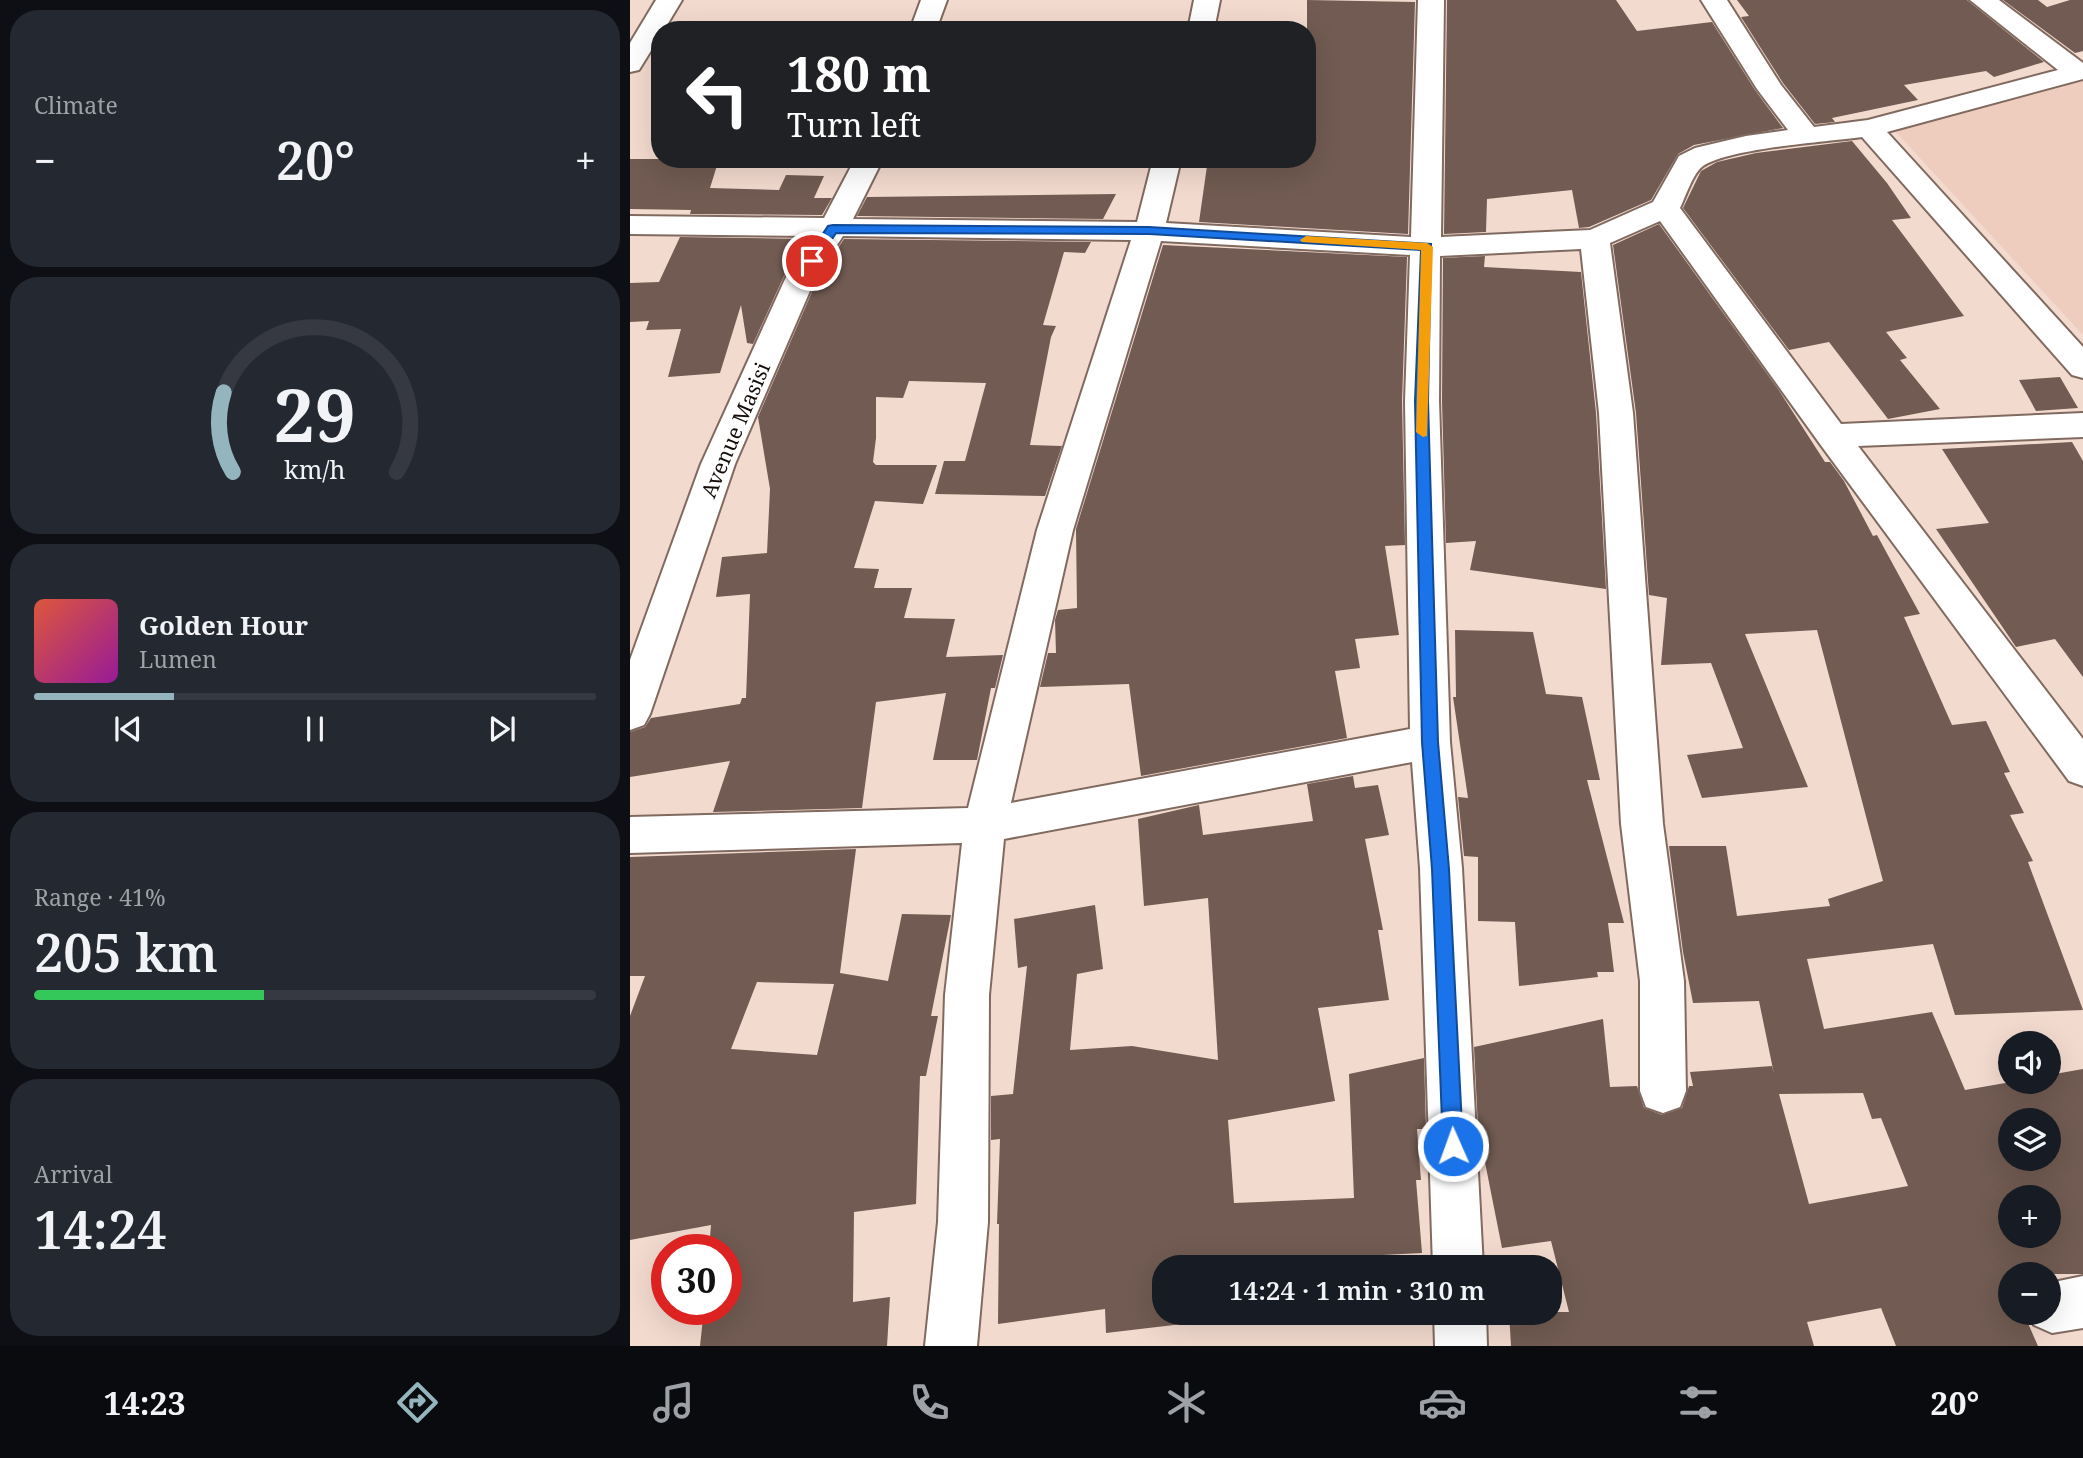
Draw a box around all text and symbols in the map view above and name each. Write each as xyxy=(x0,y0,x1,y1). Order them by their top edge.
text: 180 m xyxy=(787,40,931,106)
icon: left xyxy=(672,49,763,140)
text: Climate xyxy=(34,89,118,121)
text: Turn left xyxy=(787,103,921,146)
text: 20° xyxy=(276,124,355,195)
text: − xyxy=(34,134,56,186)
text: + xyxy=(575,134,596,186)
pin xyxy=(782,231,842,291)
icon: arrive xyxy=(793,242,831,280)
street label: Avenue Masisi xyxy=(694,358,776,502)
text: 29 xyxy=(274,364,356,463)
text: km/h xyxy=(284,452,346,486)
text: Golden Hour xyxy=(139,607,308,643)
text: Lumen xyxy=(139,643,217,675)
icon: previous xyxy=(109,710,147,748)
icon: pause xyxy=(296,710,334,748)
icon: next xyxy=(483,710,521,748)
text: Range · 41% xyxy=(34,881,166,913)
text: 205 km xyxy=(34,916,218,987)
map controls xyxy=(1998,1031,2061,1325)
button: sound xyxy=(1998,1031,2061,1094)
button: layers xyxy=(1998,1108,2061,1171)
position arrow xyxy=(1416,1109,1490,1183)
text: Arrival xyxy=(34,1158,113,1190)
button: + xyxy=(1998,1185,2061,1248)
text: 14:24 xyxy=(34,1193,167,1264)
speed limit sign: 30 xyxy=(651,1234,742,1325)
button: − xyxy=(1998,1262,2061,1325)
text: 14:24 · 1 min · 310 m xyxy=(1229,1272,1485,1308)
icon: directions xyxy=(393,1378,442,1427)
icon: music xyxy=(649,1378,698,1427)
icon: phone xyxy=(905,1378,954,1427)
icon: climate xyxy=(1162,1378,1211,1427)
icon: car xyxy=(1418,1378,1467,1427)
icon: filters xyxy=(1674,1378,1723,1427)
text: 14:23 xyxy=(104,1381,186,1424)
text: 20° xyxy=(1930,1381,1979,1424)

